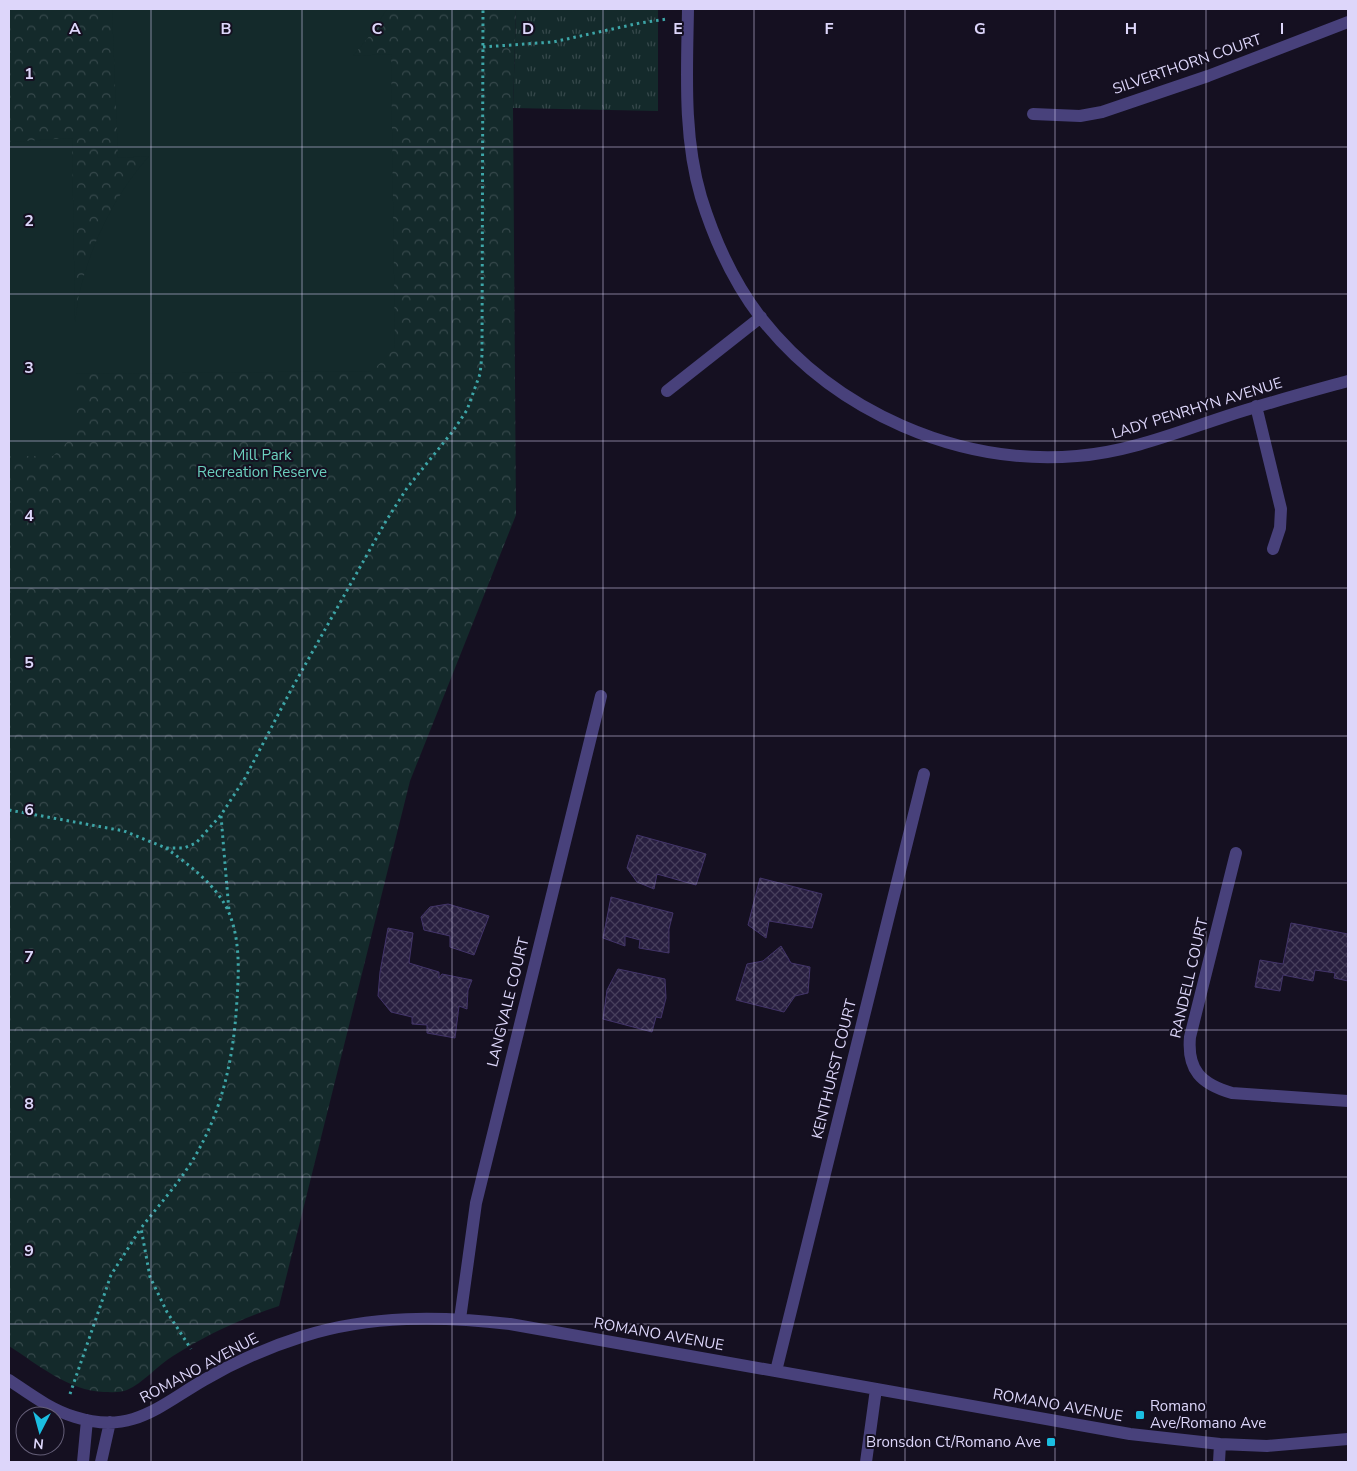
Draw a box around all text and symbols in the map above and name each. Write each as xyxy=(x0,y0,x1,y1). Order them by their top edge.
text: A xyxy=(69,18,81,40)
text: B xyxy=(220,18,232,40)
text: C xyxy=(372,18,383,40)
text: D xyxy=(522,18,534,40)
text: E xyxy=(673,18,683,40)
text: F xyxy=(825,18,834,40)
text: G xyxy=(974,18,986,40)
text: I xyxy=(1280,18,1284,40)
street label: SILVERTHORN COURT xyxy=(1110,30,1264,98)
text: 1 xyxy=(24,63,34,85)
text: 2 xyxy=(24,210,34,232)
text: 3 xyxy=(24,357,34,379)
street label: LADY PENRHYN AVENUE xyxy=(1109,373,1285,443)
park label: Mill Park Recreation Reserve xyxy=(197,445,327,482)
text: 4 xyxy=(24,505,34,527)
text: 5 xyxy=(24,652,34,674)
text: 6 xyxy=(24,799,34,821)
street label: RANDELL COURT xyxy=(1165,916,1213,1040)
street label: LANGVALE COURT xyxy=(482,935,534,1069)
text: 7 xyxy=(24,946,34,968)
street label: KENTHURST COURT xyxy=(807,997,861,1141)
text: 8 xyxy=(24,1093,34,1115)
text: 9 xyxy=(24,1240,34,1262)
street label: ROMANO AVENUE xyxy=(592,1313,726,1355)
street label: ROMANO AVENUE xyxy=(136,1328,262,1408)
street label: ROMANO AVENUE xyxy=(991,1384,1125,1426)
place label: Romano Ave/Romano Ave xyxy=(1150,1396,1266,1433)
north arrow xyxy=(15,1406,65,1456)
marker: Romano Ave/Romano Ave xyxy=(1134,1409,1146,1421)
place label: Bronsdon Ct/Romano Ave xyxy=(866,1432,1041,1452)
text: N xyxy=(32,1433,45,1453)
marker: Bronsdon Ct/Romano Ave xyxy=(1045,1436,1057,1448)

